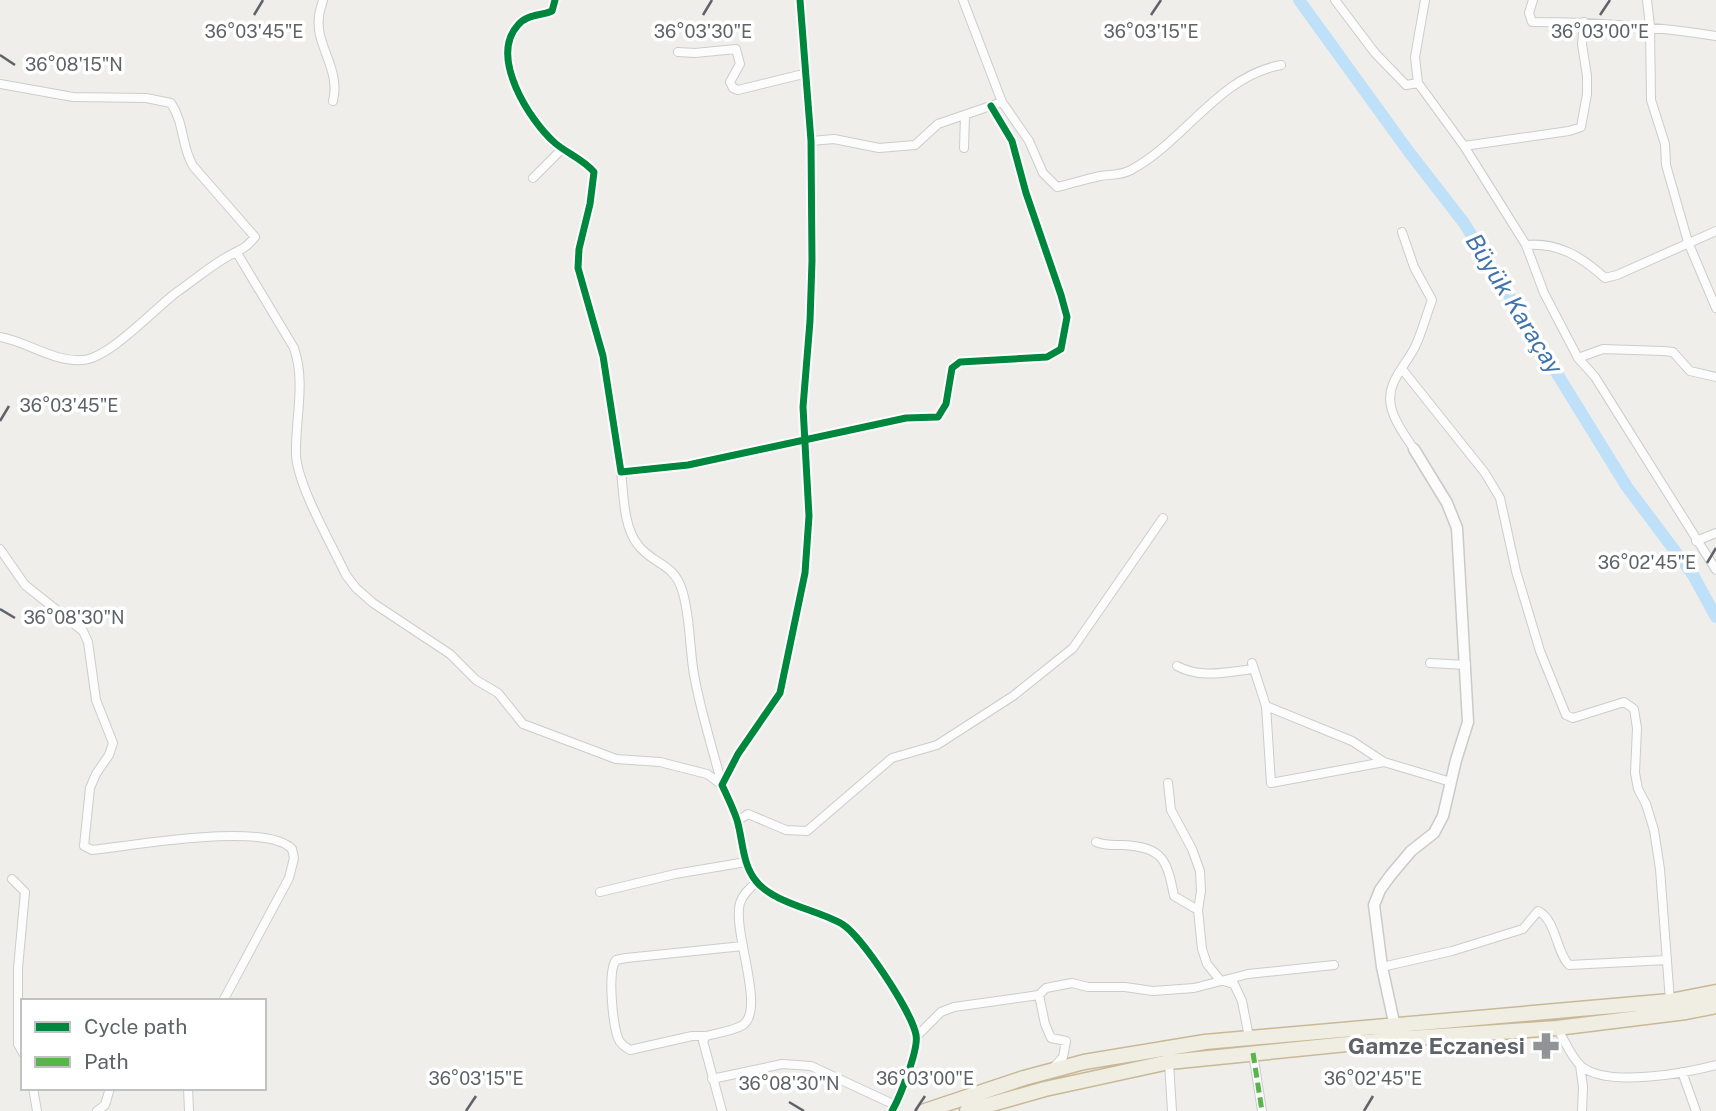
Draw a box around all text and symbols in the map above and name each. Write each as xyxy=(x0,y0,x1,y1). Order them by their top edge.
text: 36°03'45"E xyxy=(205,21,303,42)
text: 36°03'30"E xyxy=(654,21,752,42)
text: 36°03'15"E xyxy=(1103,21,1199,42)
text: 36°03'00"E xyxy=(1551,21,1649,42)
text: 36°08'15"N xyxy=(25,54,123,75)
water label: Büyük Karaçay xyxy=(1460,228,1570,380)
text: 36°03'45"E xyxy=(20,395,118,416)
text: 36°02'45"E xyxy=(1598,552,1696,573)
text: 36°08'30"N xyxy=(23,607,125,628)
legend xyxy=(21,999,266,1090)
text: Cycle path xyxy=(84,1014,187,1039)
pharmacy icon: Gamze Eczanesi xyxy=(1531,1031,1561,1061)
place label: Gamze Eczanesi xyxy=(1348,1032,1525,1059)
text: Path xyxy=(84,1049,129,1074)
text: 36°03'15"E xyxy=(428,1068,524,1089)
text: 36°03'00"E xyxy=(876,1068,974,1089)
text: 36°02'45"E xyxy=(1324,1068,1422,1089)
text: 36°08'30"N xyxy=(738,1073,840,1094)

